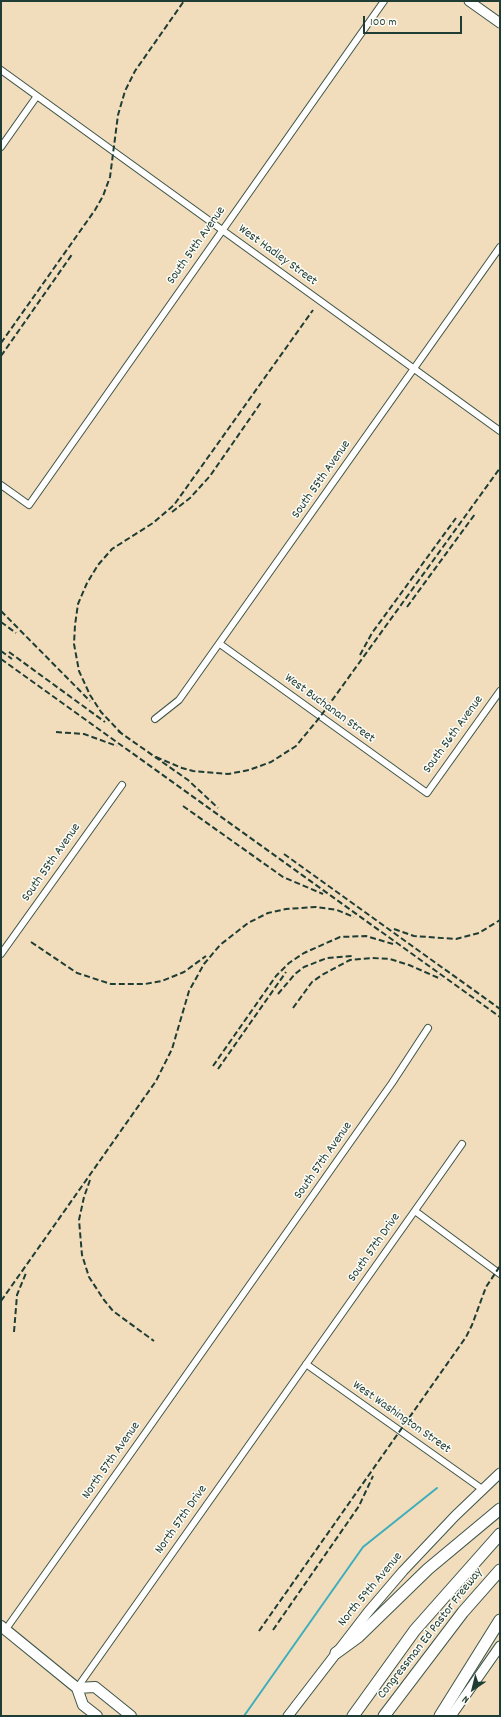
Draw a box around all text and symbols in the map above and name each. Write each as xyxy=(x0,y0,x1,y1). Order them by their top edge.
scale bar xyxy=(365,8,464,34)
text: 100 m xyxy=(370,14,397,31)
street label: South 54th Avenue xyxy=(164,204,230,288)
street label: West Hadley Street xyxy=(234,222,320,290)
street label: South 55th Avenue xyxy=(289,438,355,522)
street label: West Buchanan Street xyxy=(281,671,377,747)
street label: South 56th Avenue xyxy=(420,693,488,777)
street label: South 55th Avenue xyxy=(19,821,85,905)
street label: South 57th Avenue xyxy=(291,1119,357,1203)
street label: South 57th Drive xyxy=(345,1211,405,1285)
street label: West Washington Street xyxy=(349,1378,453,1458)
street label: North 57th Avenue xyxy=(79,1419,145,1503)
street label: North 57th Drive xyxy=(153,1483,211,1557)
street label: North 59th Avenue xyxy=(335,1550,407,1630)
street label: Congressman Ed Pastor Freeway xyxy=(375,1565,487,1703)
north arrow xyxy=(453,1669,493,1709)
text: N xyxy=(459,1691,473,1707)

